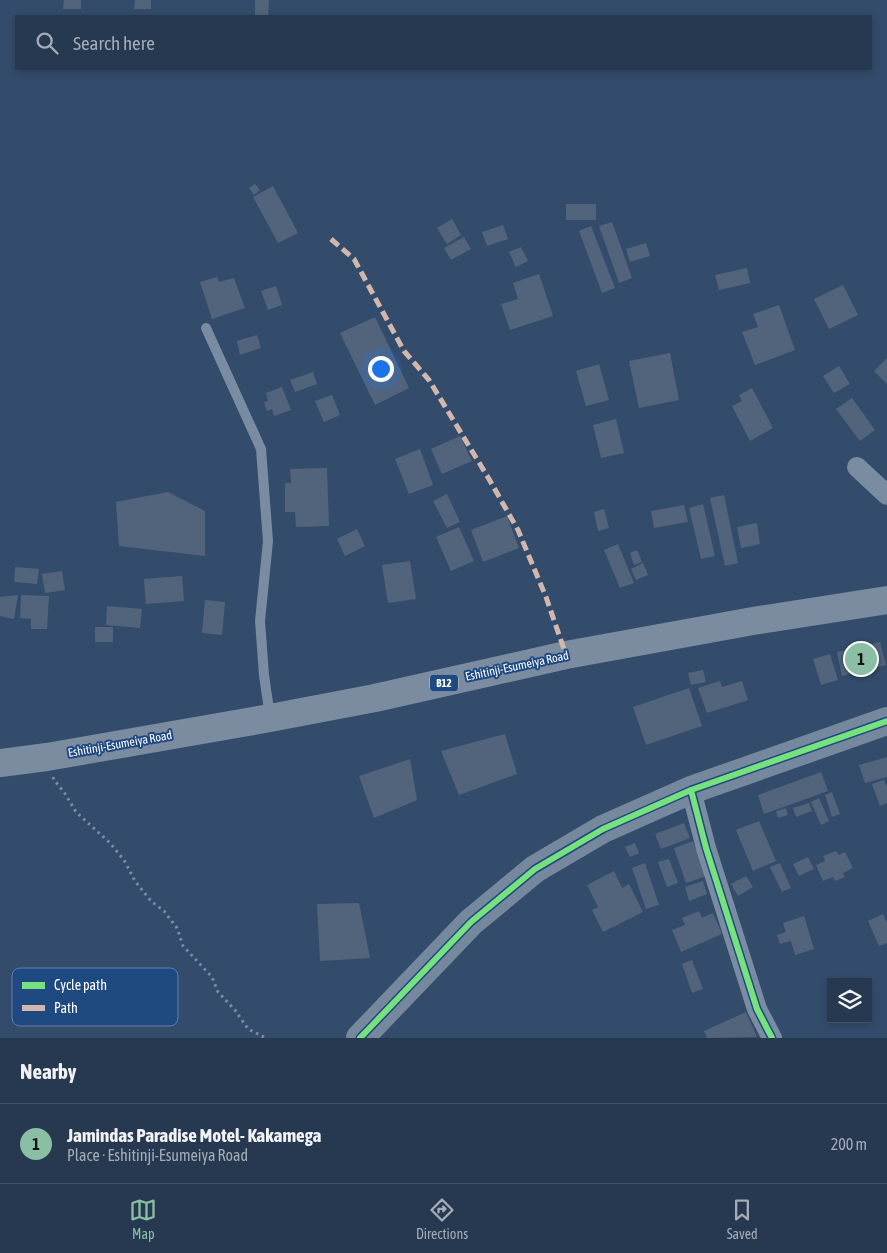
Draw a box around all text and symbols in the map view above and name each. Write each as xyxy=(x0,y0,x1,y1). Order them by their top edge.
search box xyxy=(15,15,872,70)
icon: search xyxy=(33,29,61,57)
text: Search here xyxy=(73,32,155,54)
your location xyxy=(368,356,394,382)
pin: 1 xyxy=(845,640,877,678)
street label: Eshitinji-Esumeiya Road xyxy=(464,648,570,684)
road number: B12 xyxy=(430,674,458,691)
street label: Eshitinji-Esumeiya Road xyxy=(67,728,173,760)
legend xyxy=(12,968,178,1026)
text: Cycle path xyxy=(54,977,107,993)
map controls xyxy=(827,978,872,1023)
button: layers xyxy=(827,978,872,1023)
text: Path xyxy=(54,1000,78,1016)
text: Nearby xyxy=(20,1059,76,1083)
text: Jamindas Paradise Motel- Kakamega xyxy=(67,1124,321,1146)
text: 1 xyxy=(32,1135,40,1153)
text: 200 m xyxy=(831,1135,867,1153)
text: Place · Eshitinji-Esumeiya Road xyxy=(67,1146,248,1164)
tab: Map xyxy=(129,1196,157,1242)
tab: Directions xyxy=(416,1196,468,1242)
tab: Saved xyxy=(727,1196,758,1242)

